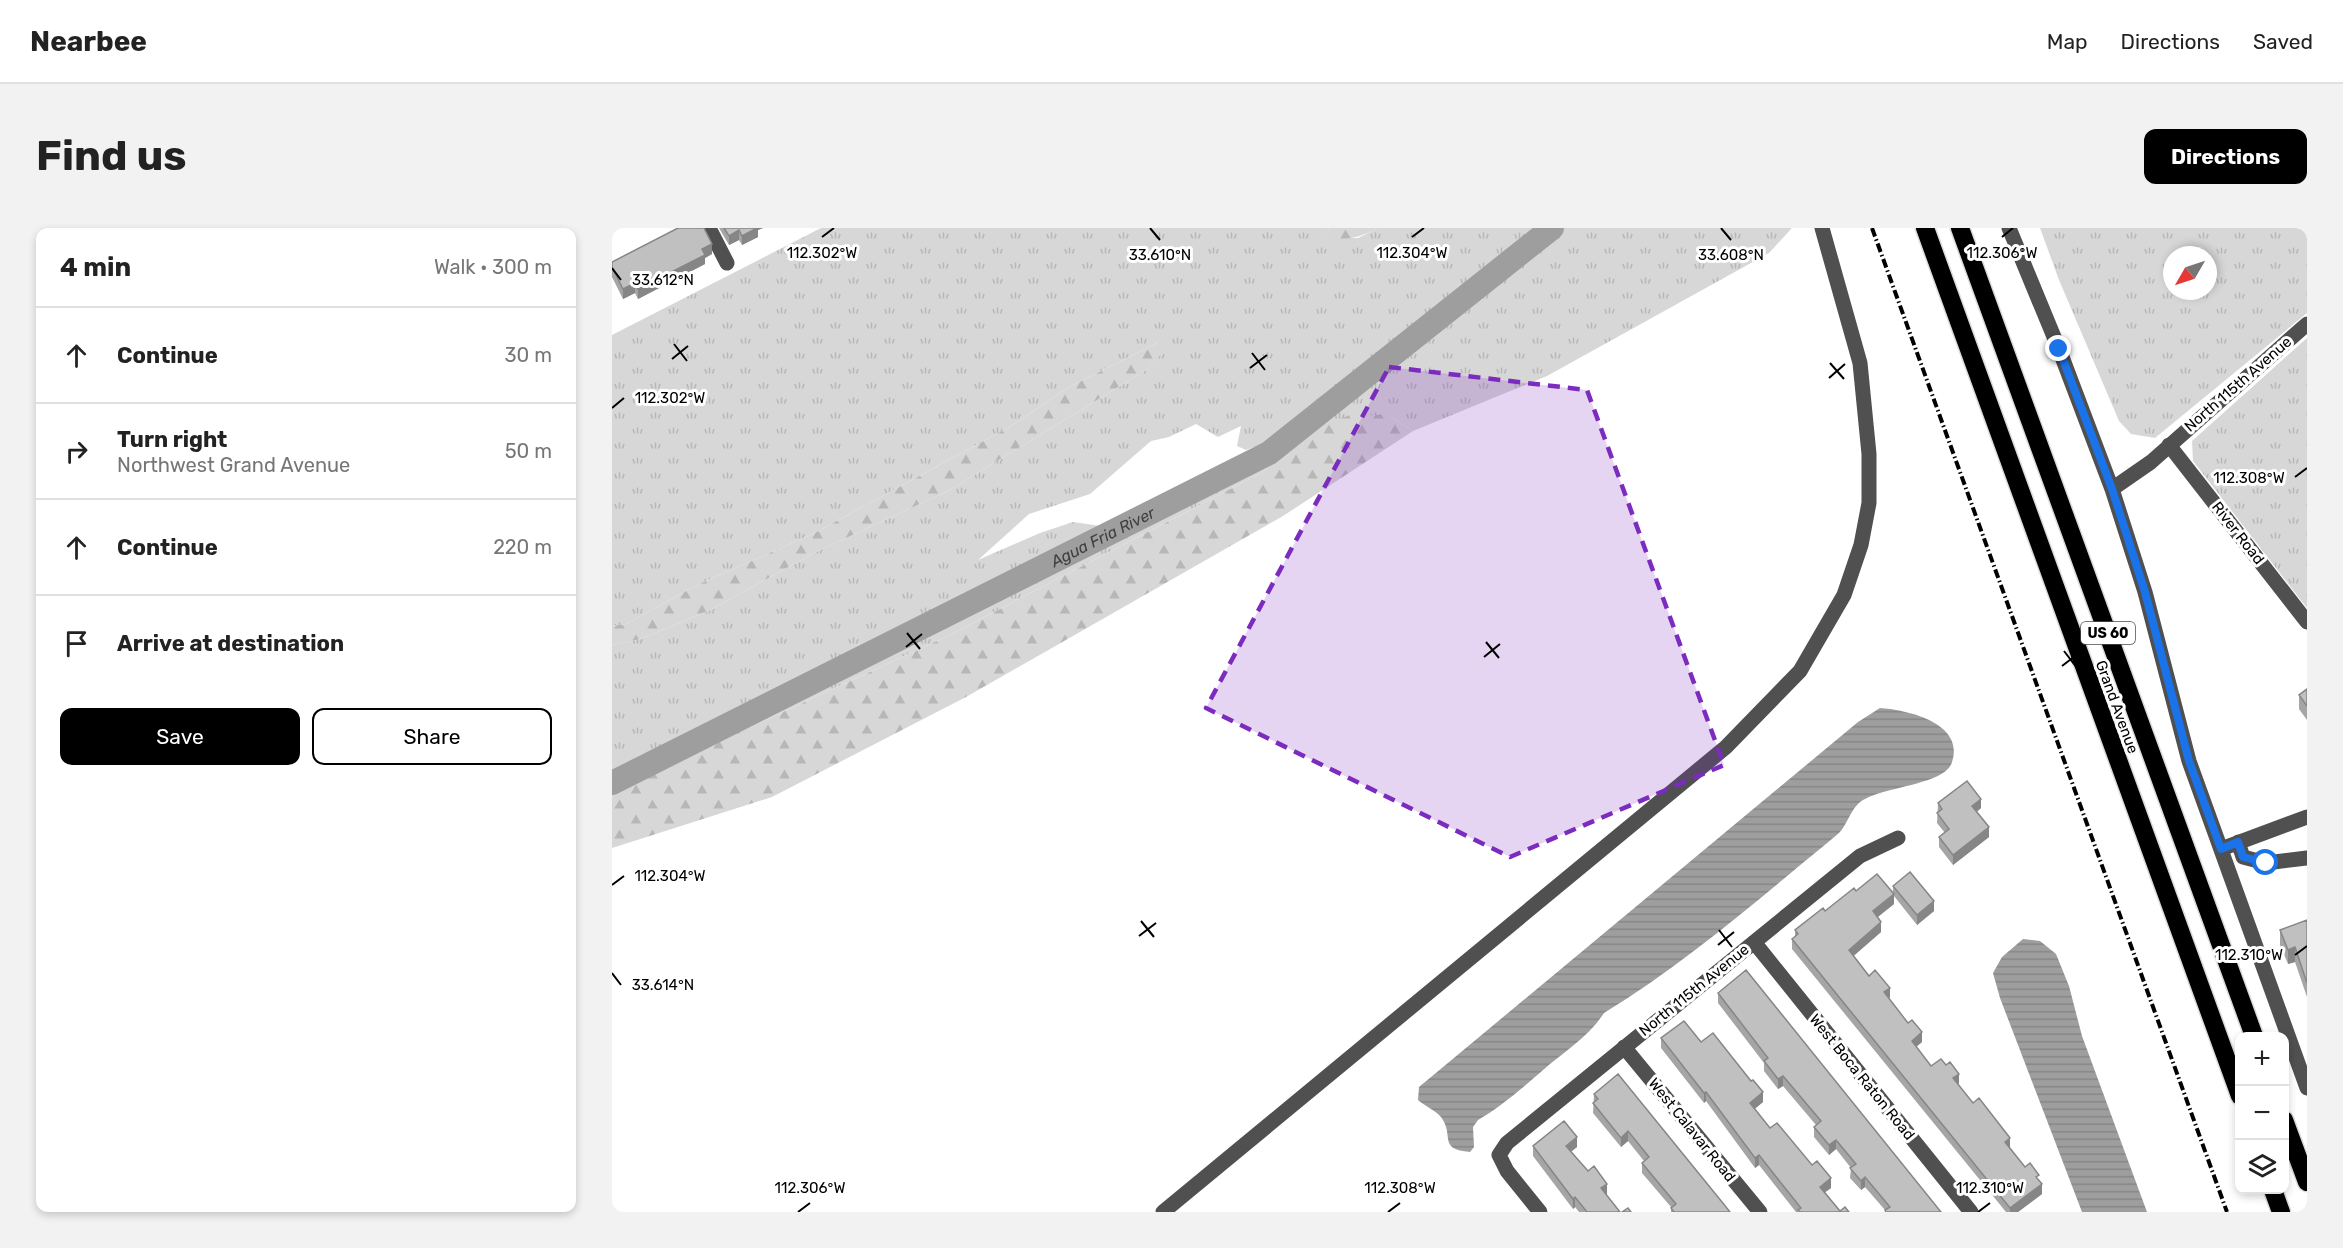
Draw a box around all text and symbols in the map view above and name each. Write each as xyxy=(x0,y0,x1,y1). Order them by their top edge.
text: Nearbee xyxy=(30,25,147,58)
text: Map xyxy=(2047,29,2088,54)
text: Directions xyxy=(2121,29,2220,54)
text: Saved xyxy=(2253,29,2313,54)
button: Directions xyxy=(2144,129,2307,184)
text: Find us xyxy=(36,131,187,181)
text: 112.302°W xyxy=(787,244,857,262)
text: 112.304°W xyxy=(1376,244,1448,262)
text: 112.306°W xyxy=(1967,244,2037,262)
text: 33.610°N xyxy=(1129,246,1191,264)
text: 33.608°N xyxy=(1698,246,1764,264)
north arrow xyxy=(2163,246,2217,300)
text: 4 min xyxy=(60,252,131,283)
text: Walk · 300 m xyxy=(434,255,552,279)
text: 33.612°N xyxy=(632,271,694,289)
street label: North 115th Avenue xyxy=(2181,333,2295,435)
route end xyxy=(2045,335,2071,361)
icon: ahead xyxy=(60,339,93,372)
text: Continue xyxy=(117,342,218,369)
text: 30 m xyxy=(505,343,552,367)
text: 112.302°W xyxy=(635,389,705,407)
text: Turn right xyxy=(117,426,227,453)
icon: right xyxy=(60,435,93,468)
text: 50 m xyxy=(505,439,552,463)
text: Northwest Grand Avenue xyxy=(117,453,350,477)
text: 112.308°W xyxy=(2213,469,2285,487)
street label: River Road xyxy=(2208,498,2268,568)
water label: Agua Fria River xyxy=(1047,502,1158,571)
icon: ahead xyxy=(60,531,93,564)
text: Continue xyxy=(117,534,218,561)
text: 220 m xyxy=(493,535,552,559)
road number: US 60 xyxy=(2081,622,2135,644)
icon: arrive xyxy=(60,627,93,660)
text: Arrive at destination xyxy=(117,630,344,657)
street label: Grand Avenue xyxy=(2092,658,2142,756)
button: Save xyxy=(60,708,300,765)
button: Share xyxy=(312,708,552,765)
route start xyxy=(2252,849,2278,875)
text: 112.304°W xyxy=(634,867,706,885)
street label: North 115th Avenue xyxy=(1635,940,1753,1040)
text: 112.310°W xyxy=(2215,946,2283,964)
text: 33.614°N xyxy=(632,976,694,994)
street label: West Boca Raton Road xyxy=(1806,1010,1918,1144)
map controls xyxy=(2235,1032,2289,1194)
button: + xyxy=(2235,1032,2289,1086)
street label: West Calavar Road xyxy=(1645,1075,1739,1185)
button: − xyxy=(2235,1086,2289,1140)
button: layers xyxy=(2235,1140,2289,1194)
text: 112.306°W xyxy=(775,1179,845,1197)
text: 112.308°W xyxy=(1364,1179,1436,1197)
text: 112.310°W xyxy=(1956,1179,2024,1197)

